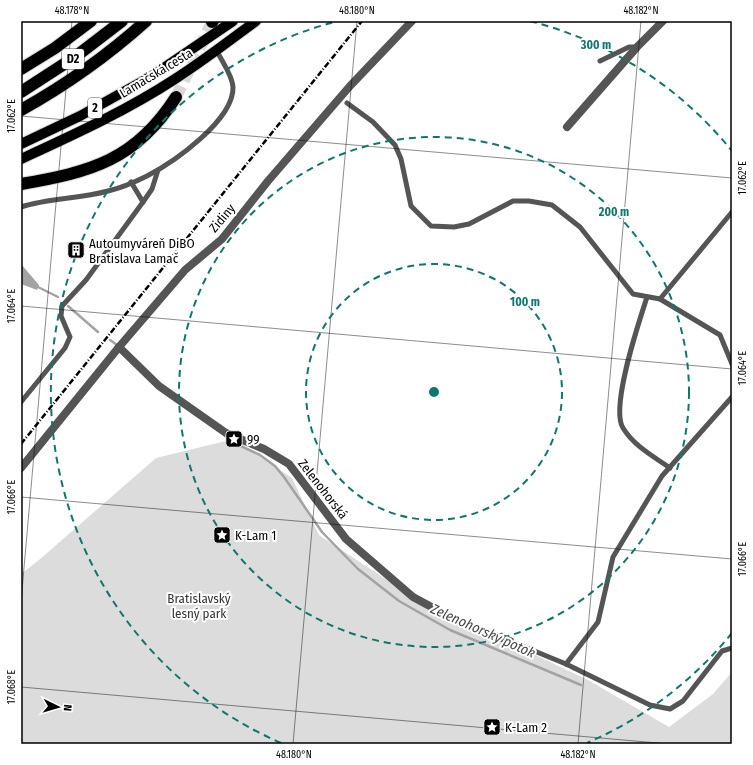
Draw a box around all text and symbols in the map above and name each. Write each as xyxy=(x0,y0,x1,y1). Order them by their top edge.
text: 48.178°N xyxy=(55,5,89,17)
text: 48.180°N xyxy=(339,5,375,17)
text: 48.182°N xyxy=(624,5,658,17)
text: 300 m xyxy=(580,38,611,52)
street label: Lamačská cesta xyxy=(117,45,195,101)
road number: D2 xyxy=(62,49,84,69)
road number: 2 xyxy=(88,98,102,118)
text: 17.062°E xyxy=(6,99,18,133)
text: 17.062°E xyxy=(737,161,749,195)
street label: Zidiny xyxy=(206,201,238,235)
text: 200 m xyxy=(598,205,629,219)
place label: Autoumyváreň DiBO Bratislava Lamač xyxy=(89,236,195,266)
building icon: Autoumyváreň DiBO Bratislava Lamač xyxy=(66,240,86,260)
text: 17.064°E xyxy=(6,289,18,323)
text: 100 m xyxy=(510,295,540,309)
text: 17.064°E xyxy=(737,351,749,385)
centre of rings xyxy=(427,385,441,399)
place icon: 99 xyxy=(224,429,244,449)
place label: 99 xyxy=(247,432,260,447)
street label: Zelenohorská xyxy=(295,456,351,522)
text: 17.066°E xyxy=(6,480,18,514)
place icon: K-Lam 1 xyxy=(212,525,232,545)
place label: K-Lam 1 xyxy=(235,528,276,543)
text: 17.066°E xyxy=(737,542,749,576)
park label: Bratislavský lesný park xyxy=(167,591,231,621)
water label: Zelenohorský potok xyxy=(427,600,538,662)
text: 17.068°E xyxy=(6,669,18,704)
north arrow xyxy=(38,687,78,727)
text: N xyxy=(61,704,74,712)
place icon: K-Lam 2 xyxy=(482,717,502,737)
place label: K-Lam 2 xyxy=(505,720,547,735)
text: 48.180°N xyxy=(276,749,312,761)
text: 48.182°N xyxy=(561,749,595,761)

